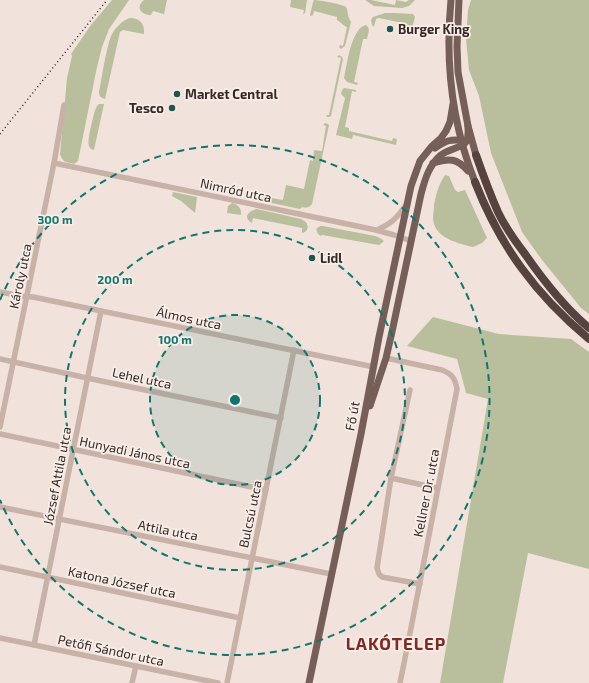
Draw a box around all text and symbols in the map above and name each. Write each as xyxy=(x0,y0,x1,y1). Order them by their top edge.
place label: Burger King xyxy=(398,21,470,37)
marker: Burger King xyxy=(385,24,395,34)
place label: Market Central xyxy=(185,86,278,102)
marker: Market Central xyxy=(172,89,182,99)
place label: Tesco xyxy=(129,100,164,116)
marker: Tesco xyxy=(167,103,177,113)
street label: Nimród utca xyxy=(199,175,273,205)
text: 300 m xyxy=(37,212,73,226)
street label: Károly utca xyxy=(5,242,35,310)
place label: Lidl xyxy=(320,250,343,266)
marker: Lidl xyxy=(307,253,317,263)
text: 200 m xyxy=(97,272,133,286)
street label: Álmos utca xyxy=(155,302,223,333)
text: 100 m xyxy=(158,332,192,346)
street label: Lehel utca xyxy=(111,364,173,392)
centre of rings xyxy=(228,393,242,407)
street label: Fő út xyxy=(341,400,363,432)
street label: József Attila utca xyxy=(40,425,74,527)
street label: Hunyadi János utca xyxy=(78,432,192,472)
street label: Kellner Dr. utca xyxy=(410,448,442,538)
street label: Bulcsú utca xyxy=(235,479,265,549)
street label: Attila utca xyxy=(137,516,199,544)
street label: Katona József utca xyxy=(67,563,177,601)
street label: Petőfi Sándor utca xyxy=(56,631,166,669)
district label: LAKÓTELEP xyxy=(346,633,446,653)

